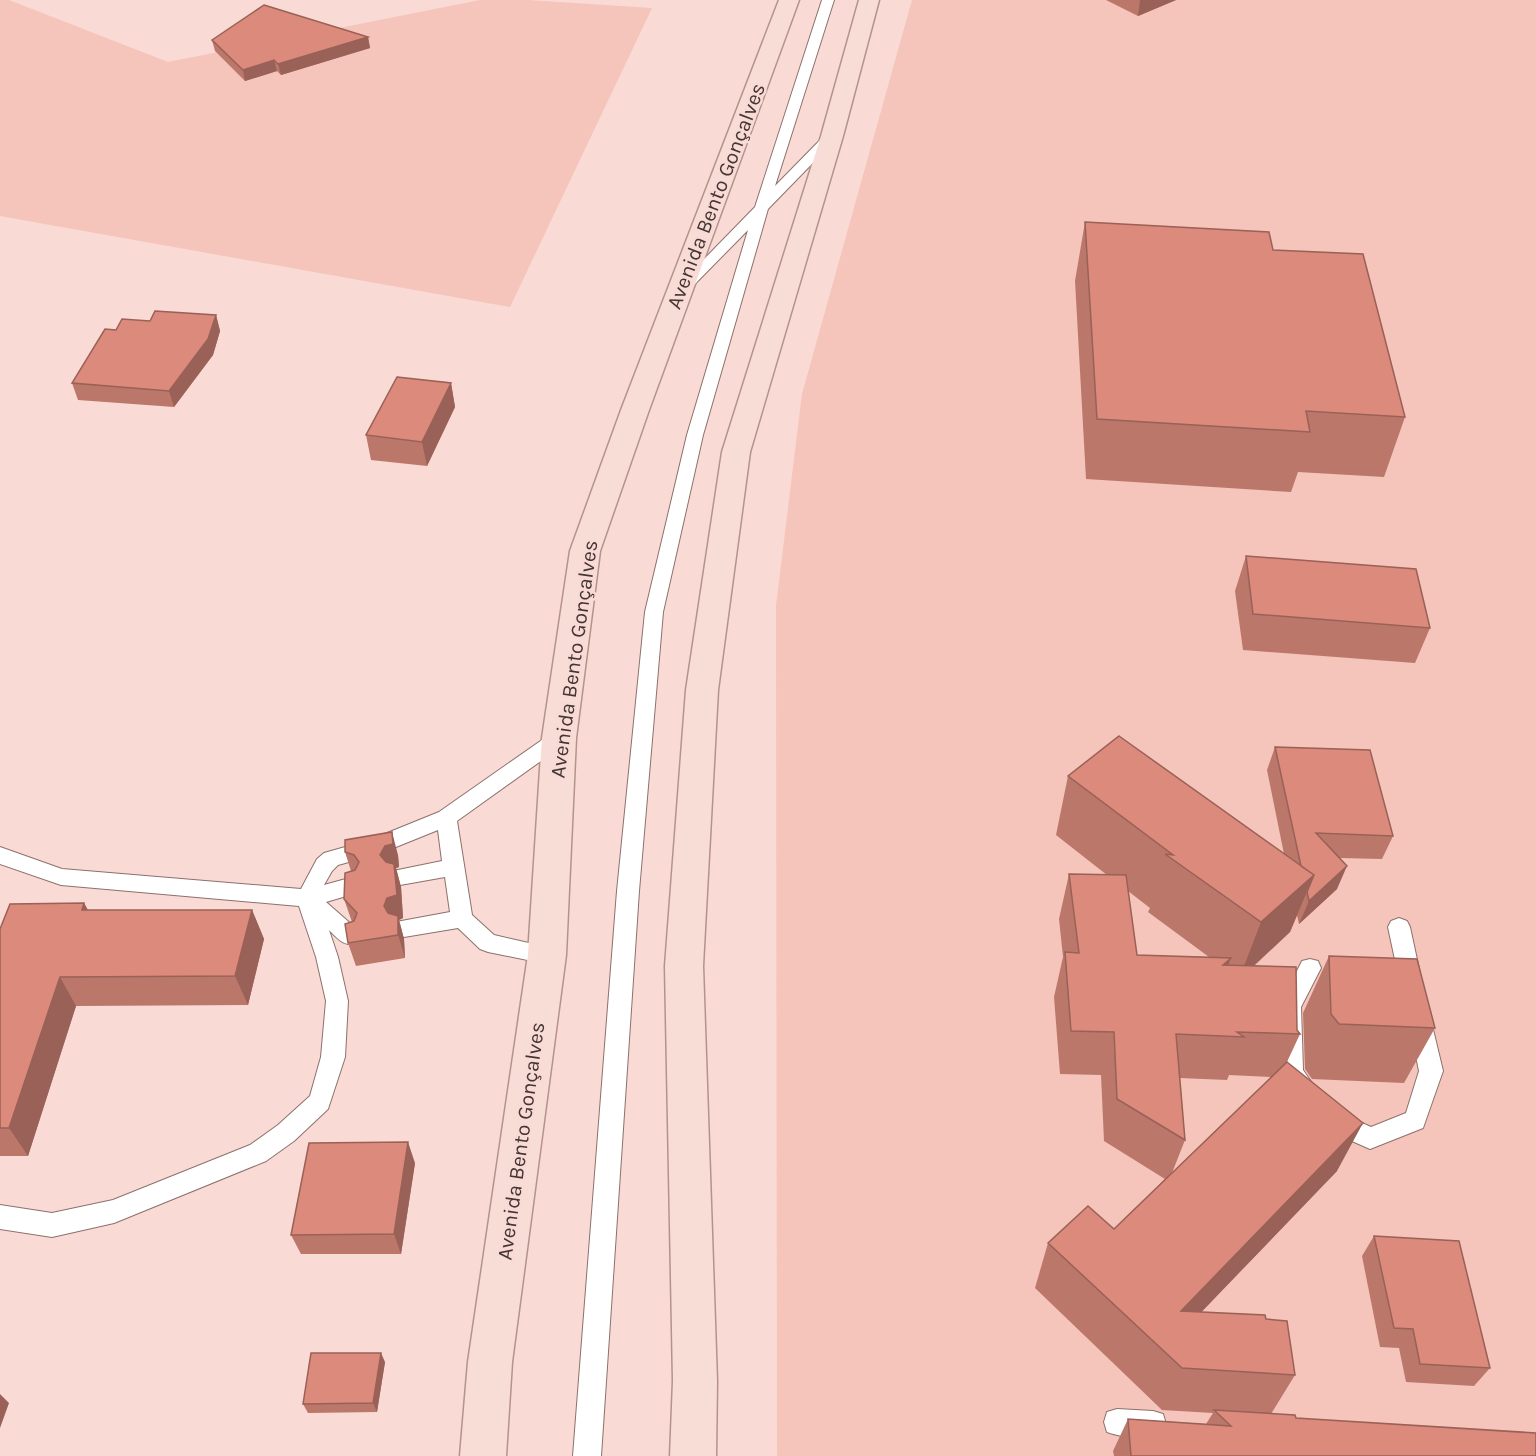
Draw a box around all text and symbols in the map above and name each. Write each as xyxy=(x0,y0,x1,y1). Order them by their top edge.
street label: Avenida Bento Gonçalves xyxy=(662,80,770,312)
street label: Avenida Bento Gonçalves xyxy=(545,538,603,780)
street label: Avenida Bento Gonçalves xyxy=(492,1020,550,1262)

